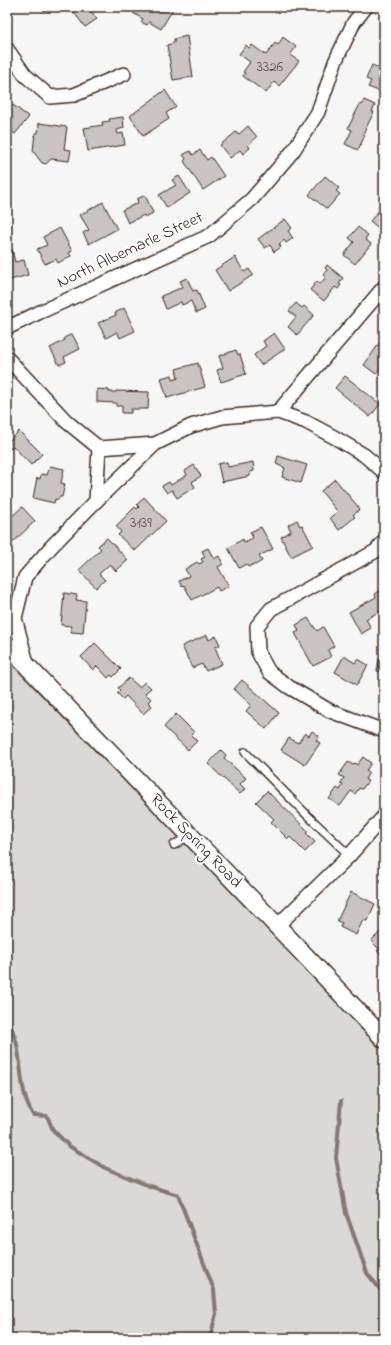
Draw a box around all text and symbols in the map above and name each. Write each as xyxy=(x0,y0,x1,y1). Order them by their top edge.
house number: 3326 xyxy=(257,56,284,78)
street label: North Albemarle Street xyxy=(53,205,207,295)
house number: 3139 xyxy=(130,512,152,534)
street label: Rock Spring Road xyxy=(143,788,248,896)

